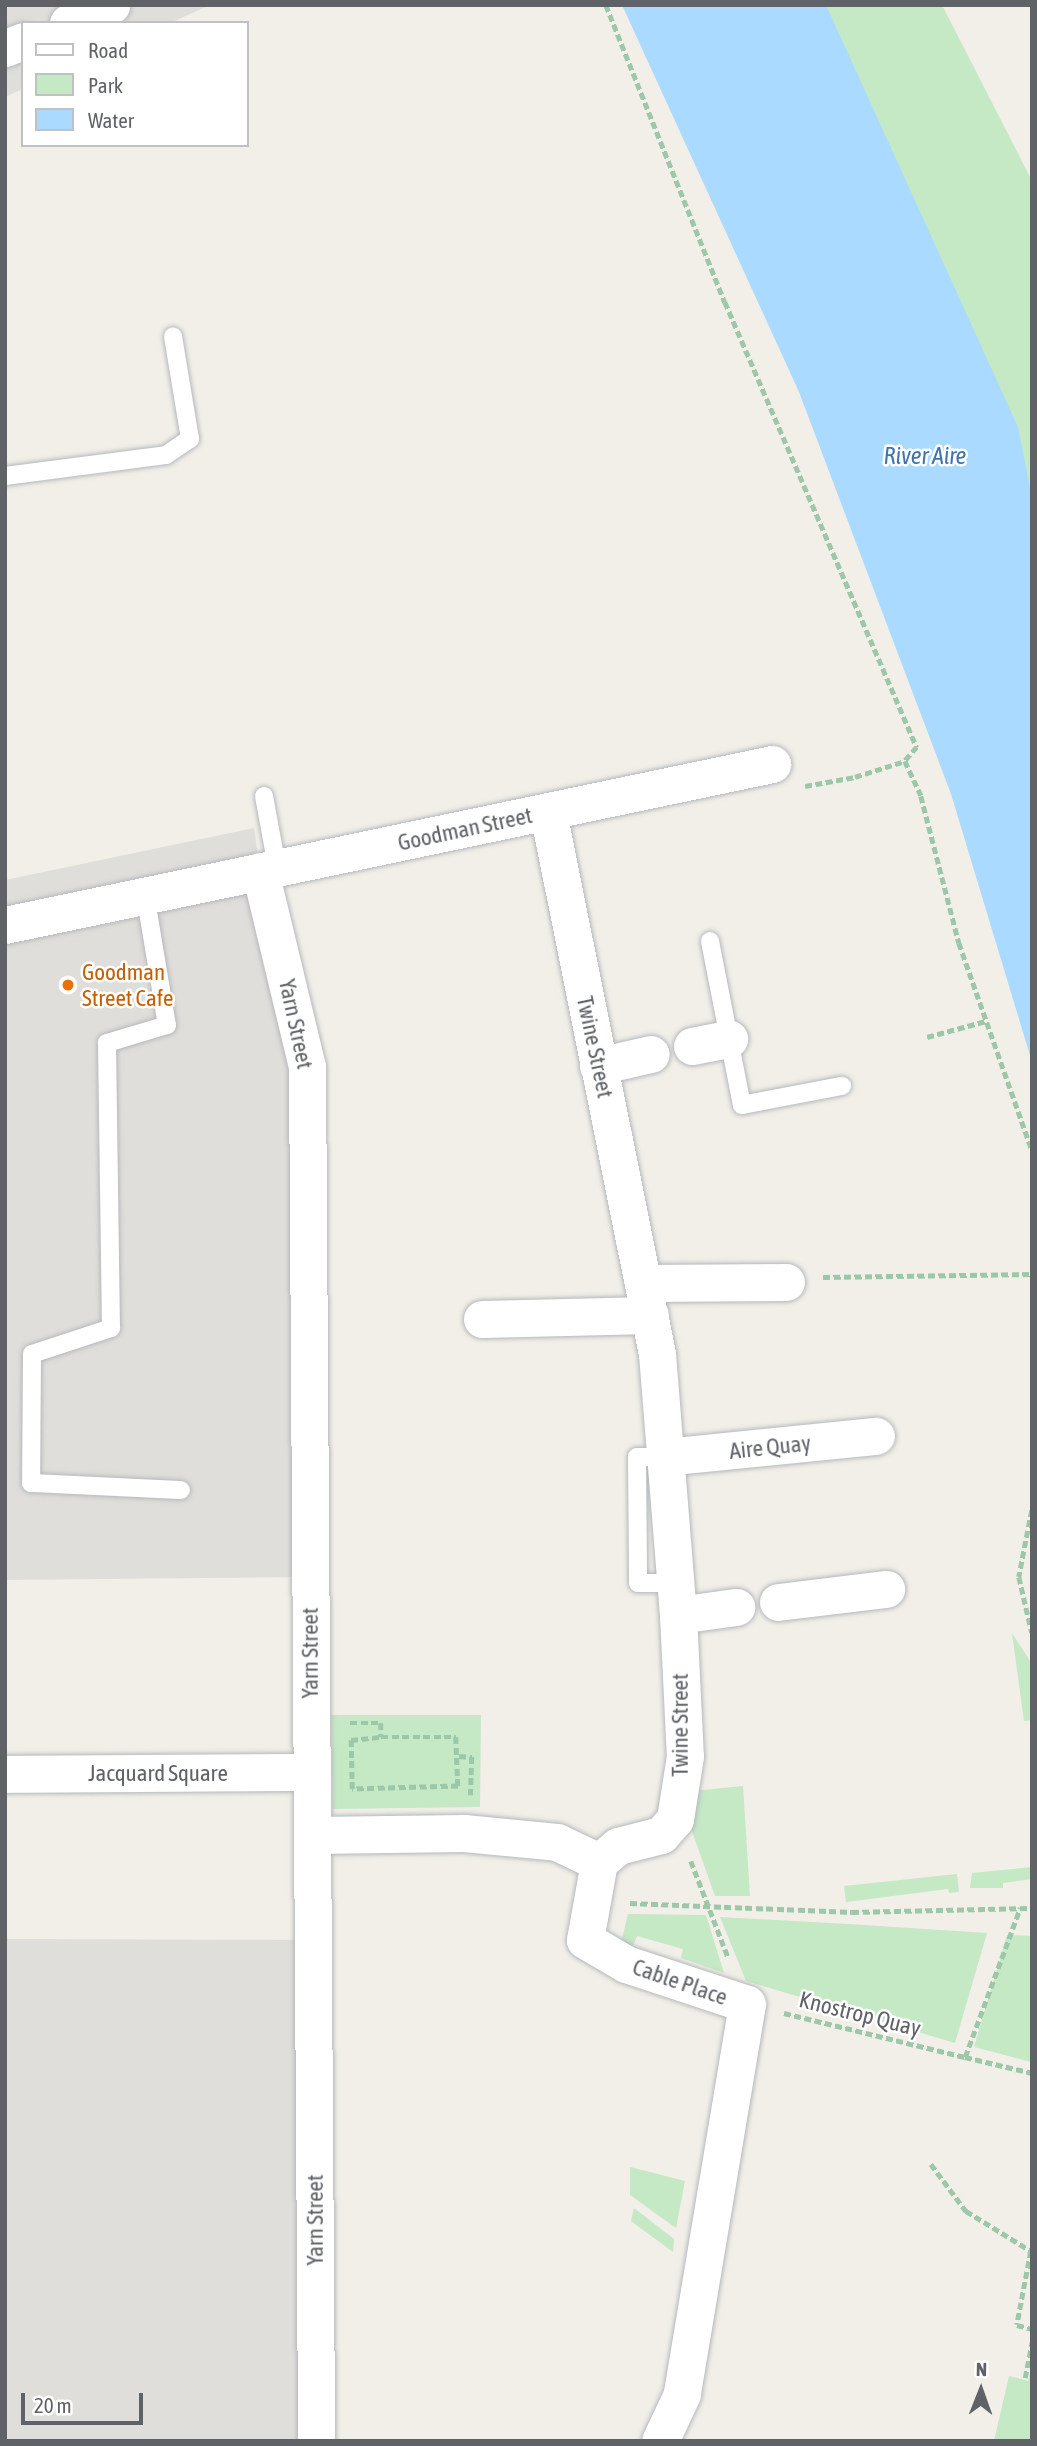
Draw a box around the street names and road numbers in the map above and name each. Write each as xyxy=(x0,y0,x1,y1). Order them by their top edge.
street label: Goodman Street xyxy=(395,801,535,857)
street label: Yarn Street xyxy=(273,977,319,1071)
street label: Twine Street xyxy=(571,994,619,1100)
street label: Aire Quay xyxy=(728,1429,812,1465)
street label: Yarn Street xyxy=(296,1607,324,1699)
street label: Twine Street xyxy=(666,1673,694,1777)
street label: Jacquard Square xyxy=(88,1759,228,1787)
street label: Cable Place xyxy=(629,1953,731,2011)
street label: Knostrop Quay xyxy=(796,1986,924,2042)
street label: Yarn Street xyxy=(301,2174,329,2266)

